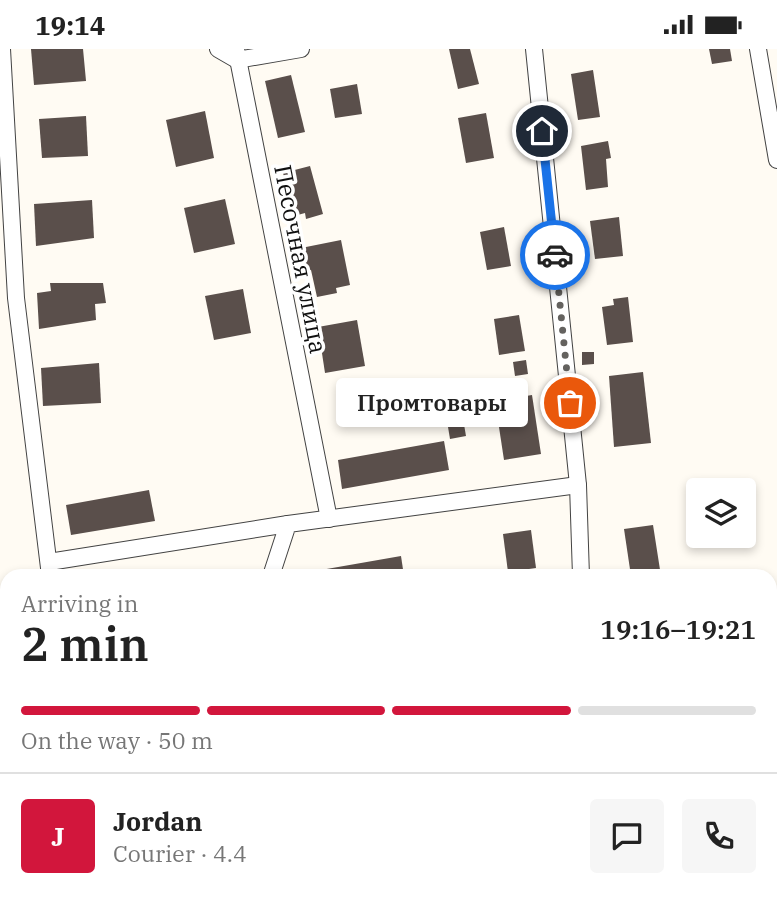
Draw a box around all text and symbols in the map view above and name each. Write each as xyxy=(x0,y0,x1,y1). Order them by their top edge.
text: 19:14 xyxy=(35,8,105,42)
pin xyxy=(512,101,572,161)
icon: home xyxy=(523,112,561,150)
street label: Песочная улица xyxy=(267,162,335,356)
courier xyxy=(520,220,590,290)
icon: car xyxy=(536,236,574,274)
pin xyxy=(540,373,600,433)
callout: Промтовары xyxy=(336,379,528,427)
icon: bag xyxy=(551,384,589,422)
text: Промтовары xyxy=(357,387,507,417)
map controls xyxy=(686,478,756,548)
button: layers xyxy=(686,478,756,548)
text: Arriving in xyxy=(21,588,138,618)
text: 19:16–19:21 xyxy=(600,612,756,646)
text: 2 min xyxy=(21,614,149,674)
text: On the way · 50 m xyxy=(21,725,213,755)
button: chat xyxy=(590,799,664,873)
button: phone xyxy=(682,799,756,873)
text: Jordan xyxy=(113,804,203,838)
text: J xyxy=(51,819,65,853)
text: Courier · 4.4 xyxy=(113,838,247,868)

